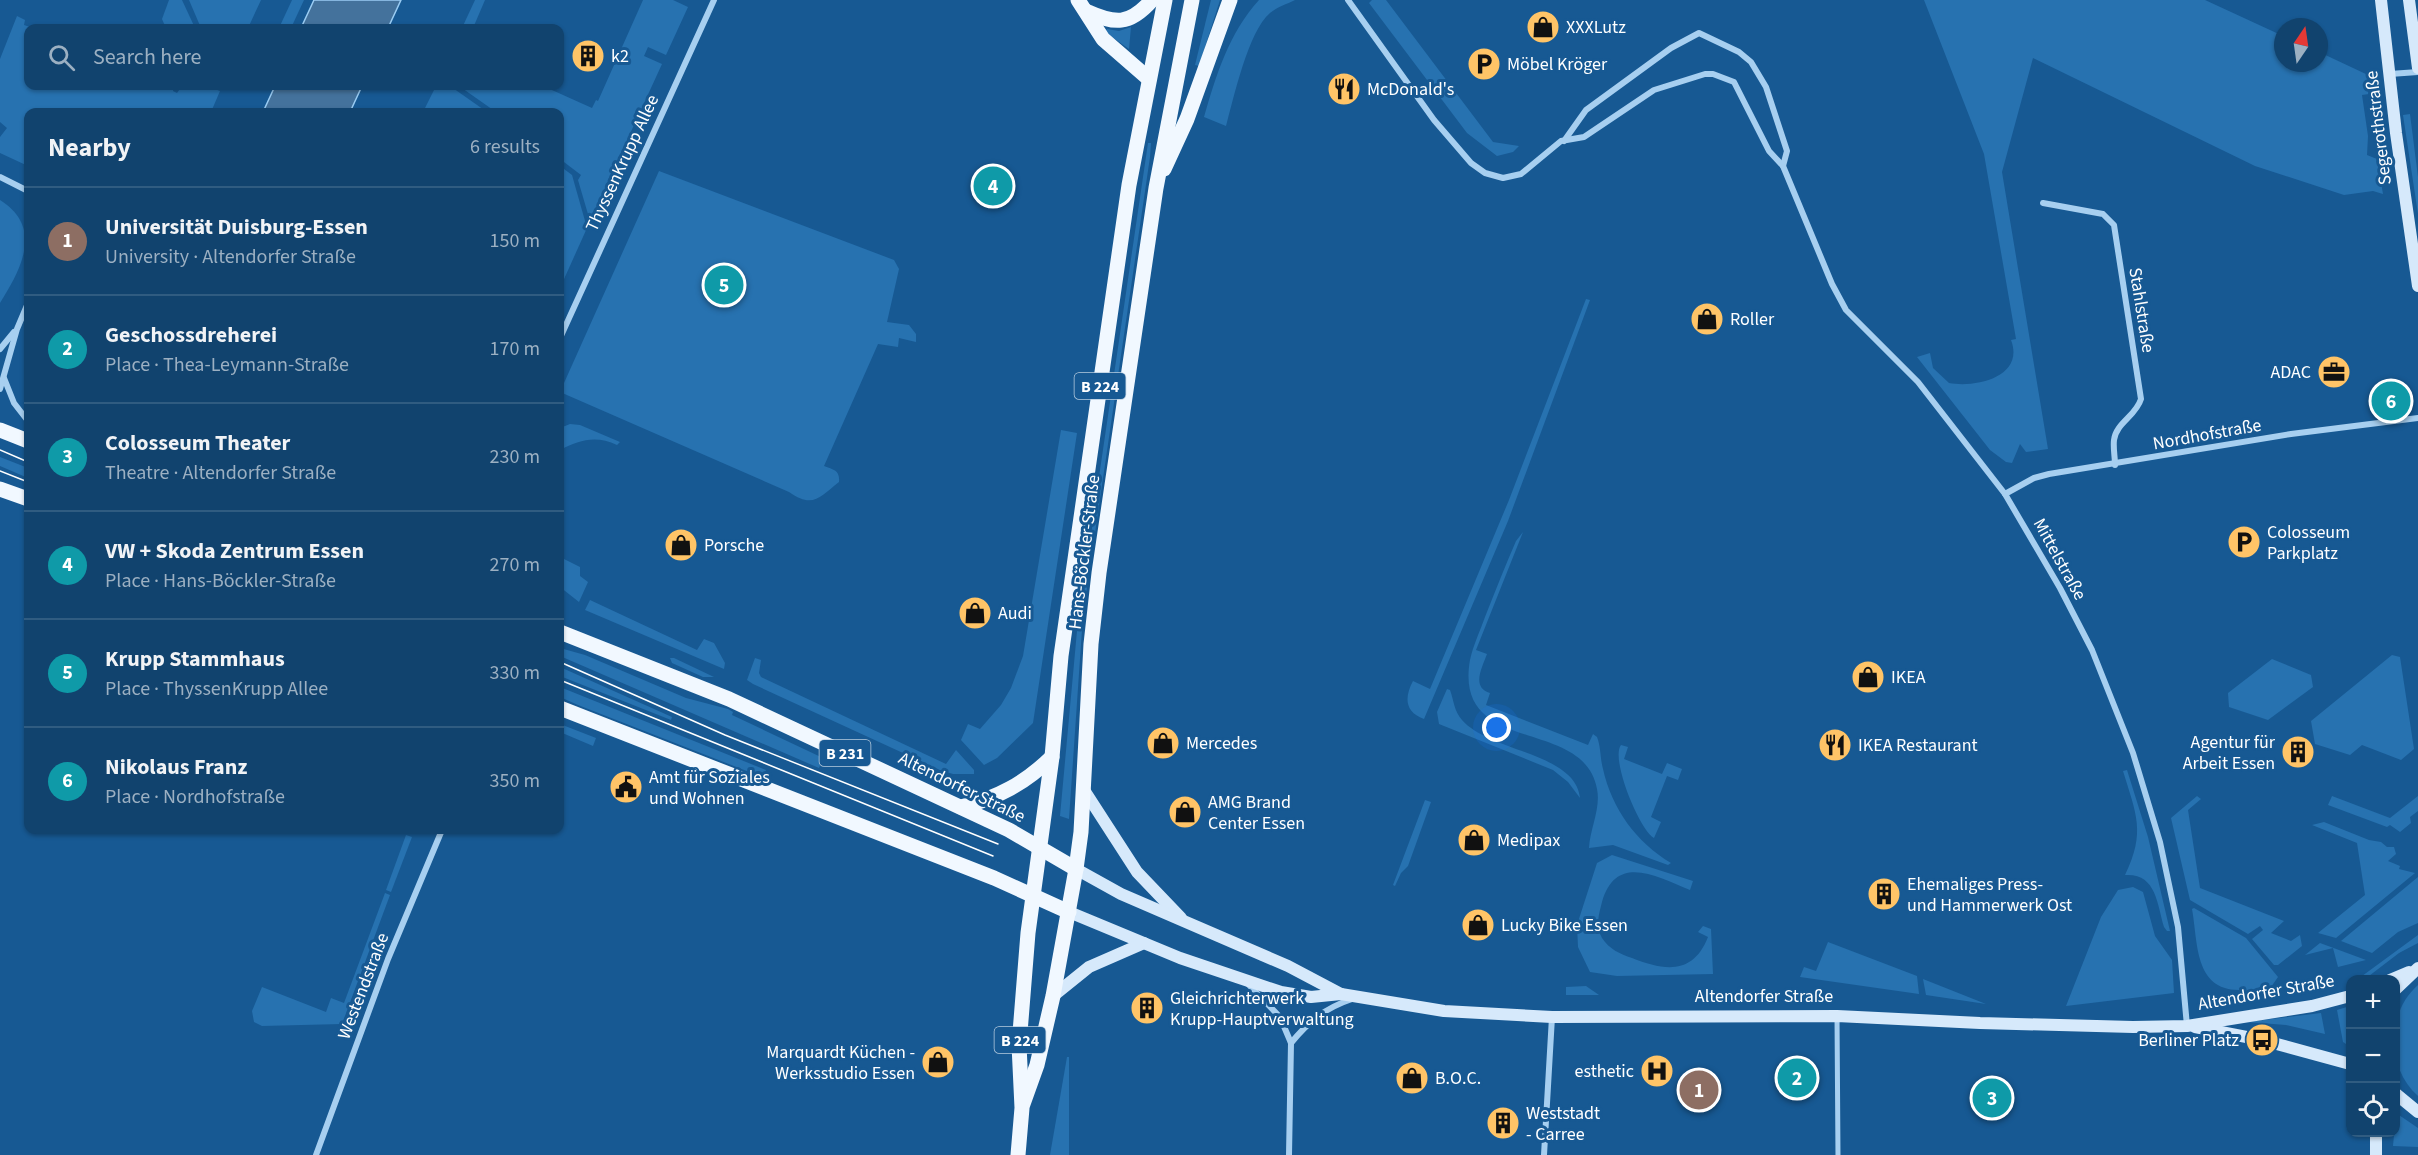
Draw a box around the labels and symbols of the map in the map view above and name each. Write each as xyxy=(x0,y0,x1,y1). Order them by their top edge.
shop icon: XXXLutz xyxy=(1525,9,1561,45)
place label: XXXLutz xyxy=(1566,15,1626,40)
north arrow xyxy=(2274,18,2328,72)
building icon: k2 xyxy=(570,38,606,74)
place label: k2 xyxy=(611,44,629,69)
parking icon: Möbel Kröger xyxy=(1466,46,1502,82)
place label: Möbel Kröger xyxy=(1507,52,1608,77)
street label: Segerothstraße xyxy=(2359,69,2398,187)
restaurant icon: McDonald's xyxy=(1326,71,1362,107)
place label: McDonald's xyxy=(1367,77,1454,102)
street label: ThyssenKrupp Allee xyxy=(580,91,665,236)
pin: 4 xyxy=(974,164,1012,208)
pin: 5 xyxy=(704,262,744,308)
street label: Stahlstraße xyxy=(2122,266,2161,354)
shop icon: Roller xyxy=(1689,301,1725,337)
place label: Roller xyxy=(1730,307,1775,332)
office icon: ADAC xyxy=(2316,354,2352,390)
place label: ADAC xyxy=(2270,360,2311,385)
road number: B 224 xyxy=(1074,373,1126,399)
pin: 6 xyxy=(2372,378,2410,424)
street label: Nordhofstraße xyxy=(2151,413,2263,456)
street label: Hans-Böckler-Straße xyxy=(1063,473,1106,631)
street label: Mittelstraße xyxy=(2027,514,2092,605)
place label: Colosseum Parkplatz xyxy=(2267,520,2350,566)
parking icon: Colosseum Parkplatz xyxy=(2226,524,2262,560)
shop icon: Porsche xyxy=(663,527,699,563)
place label: Porsche xyxy=(704,533,764,558)
shop icon: Audi xyxy=(957,595,993,631)
place label: Audi xyxy=(998,601,1032,626)
shop icon: IKEA xyxy=(1850,659,1886,695)
place label: IKEA xyxy=(1891,665,1926,690)
your location xyxy=(1482,713,1511,742)
shop icon: Mercedes xyxy=(1145,725,1181,761)
restaurant icon: IKEA Restaurant xyxy=(1817,727,1853,763)
place label: Agentur für Arbeit Essen xyxy=(2183,730,2276,776)
place label: Mercedes xyxy=(1186,731,1257,756)
place label: IKEA Restaurant xyxy=(1858,733,1978,758)
building icon: Agentur für Arbeit Essen xyxy=(2280,734,2316,770)
road number: B 231 xyxy=(820,740,870,766)
street label: Altendorfer Straße xyxy=(894,746,1029,829)
place label: Amt für Soziales und Wohnen xyxy=(649,765,770,811)
public building icon: Amt für Soziales und Wohnen xyxy=(608,769,644,805)
place label: AMG Brand Center Essen xyxy=(1208,790,1305,836)
shop icon: AMG Brand Center Essen xyxy=(1167,794,1203,830)
shop icon: Medipax xyxy=(1456,822,1492,858)
place label: Medipax xyxy=(1497,828,1560,853)
place label: Ehemaliges Press- und Hammerwerk Ost xyxy=(1907,872,2072,918)
building icon: Ehemaliges Press- und Hammerwerk Ost xyxy=(1866,876,1902,912)
shop icon: Lucky Bike Essen xyxy=(1460,907,1496,943)
place label: Lucky Bike Essen xyxy=(1501,913,1628,938)
street label: Westendstraße xyxy=(332,929,395,1043)
street label: Altendorfer Straße xyxy=(2196,968,2336,1017)
street label: Altendorfer Straße xyxy=(1695,984,1833,1009)
place label: Gleichrichterwerk Krupp-Hauptverwaltung xyxy=(1170,986,1354,1032)
building icon: Gleichrichterwerk Krupp-Hauptverwaltung xyxy=(1129,990,1165,1026)
bus stop icon: Berliner Platz xyxy=(2244,1022,2280,1058)
road number: B 224 xyxy=(994,1027,1046,1053)
place label: Berliner Platz xyxy=(2138,1028,2239,1053)
place label: Marquardt Küchen - Werksstudio Essen xyxy=(766,1040,915,1086)
shop icon: Marquardt Küchen - Werksstudio Essen xyxy=(920,1044,956,1080)
hospital icon: esthetic xyxy=(1639,1053,1675,1089)
pin: 2 xyxy=(1778,1056,1816,1100)
place label: esthetic xyxy=(1575,1059,1634,1084)
shop icon: B.O.C. xyxy=(1394,1060,1430,1096)
place label: B.O.C. xyxy=(1435,1066,1481,1091)
pin: 1 xyxy=(1680,1068,1718,1112)
pin: 3 xyxy=(1972,1076,2012,1120)
place label: Weststadt - Carree xyxy=(1526,1101,1600,1147)
building icon: Weststadt - Carree xyxy=(1485,1105,1521,1141)

